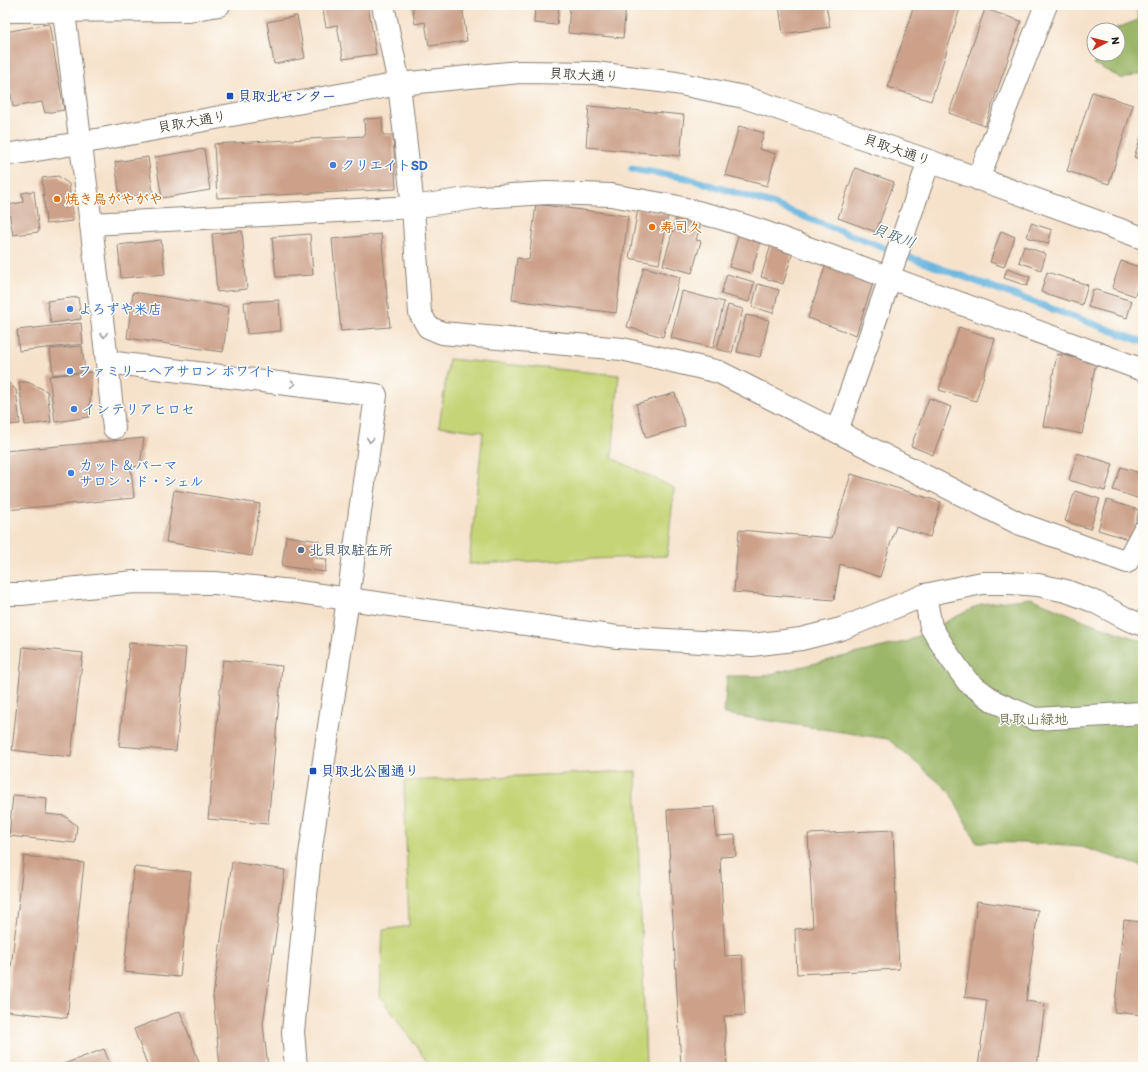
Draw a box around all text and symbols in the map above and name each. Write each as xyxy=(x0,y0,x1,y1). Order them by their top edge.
north arrow xyxy=(1086,22,1126,62)
text: N xyxy=(1109,36,1122,45)
street label: 貝取大通り xyxy=(549,65,619,85)
place label: 貝取北センター xyxy=(238,88,336,105)
marker: 貝取北センター xyxy=(225,91,235,101)
street label: 貝取大通り xyxy=(156,108,228,136)
street label: 貝取大通り xyxy=(861,131,933,169)
place label: クリエイトSD xyxy=(341,157,428,174)
marker: クリエイトSD xyxy=(328,160,338,170)
place label: 焼き鳥がやがや xyxy=(65,191,163,208)
marker: 焼き鳥がやがや xyxy=(52,194,62,204)
place label: 寿司久 xyxy=(660,219,702,236)
water label: 貝取川 xyxy=(870,220,918,252)
marker: 寿司久 xyxy=(647,222,657,232)
place label: よろずや米店 xyxy=(78,301,162,318)
marker: よろずや米店 xyxy=(65,304,75,314)
one-way arrow xyxy=(99,332,108,338)
place label: ファミリーヘアサロン ホワイト xyxy=(78,363,277,380)
marker: ファミリーヘアサロン ホワイト xyxy=(65,366,75,376)
one-way arrow xyxy=(290,380,296,389)
place label: インテリアヒロセ xyxy=(82,401,195,418)
marker: インテリアヒロセ xyxy=(69,404,79,414)
one-way arrow xyxy=(366,437,375,443)
place label: カット＆パーマ サロン・ド・シェル xyxy=(79,457,204,490)
marker: カット＆パーマ サロン・ド・シェル xyxy=(66,468,76,478)
place label: 北貝取駐在所 xyxy=(309,542,393,559)
marker: 北貝取駐在所 xyxy=(296,545,306,555)
park label: 貝取山緑地 xyxy=(998,711,1068,728)
place label: 貝取北公園通り xyxy=(321,763,419,780)
marker: 貝取北公園通り xyxy=(308,766,318,776)

